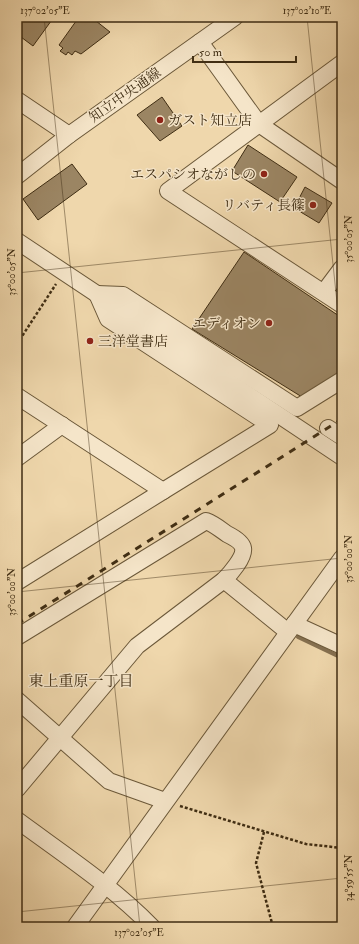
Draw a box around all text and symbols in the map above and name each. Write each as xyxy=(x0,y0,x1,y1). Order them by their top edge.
text: 137°02'05"E xyxy=(20,5,70,17)
text: 137°02'10"E xyxy=(283,5,331,17)
scale bar xyxy=(193,38,296,64)
text: 50 m xyxy=(199,45,223,60)
street label: 知立中央通線 xyxy=(86,64,164,126)
place label: ガスト知立店 xyxy=(168,112,252,129)
marker: ガスト知立店 xyxy=(155,115,165,125)
place label: エスパシオながしの xyxy=(130,166,256,183)
marker: エスパシオながしの xyxy=(259,169,269,179)
place label: リバティ長篠 xyxy=(223,197,305,214)
marker: リバティ長篠 xyxy=(308,200,318,210)
text: 35°00'05"N xyxy=(343,215,355,263)
text: 35°00'05"N xyxy=(6,248,18,296)
place label: エディオン xyxy=(192,315,261,332)
marker: エディオン xyxy=(264,318,274,328)
place label: 三洋堂書店 xyxy=(98,333,168,350)
marker: 三洋堂書店 xyxy=(85,336,95,346)
text: 35°00'00"N xyxy=(343,535,355,583)
text: 35°00'00"N xyxy=(6,568,18,616)
district label: 東上重原一丁目 xyxy=(28,672,134,691)
text: 34°59'55"N xyxy=(343,854,355,901)
text: 137°02'05"E xyxy=(114,927,164,939)

